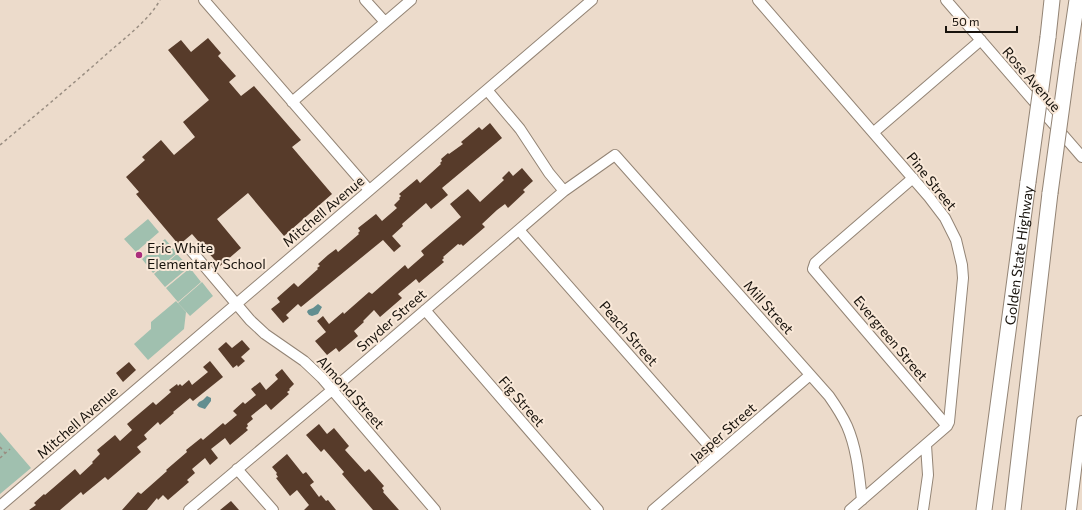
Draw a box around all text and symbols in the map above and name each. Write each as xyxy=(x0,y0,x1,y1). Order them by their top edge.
scale bar xyxy=(946,8,1017,34)
text: 50 m xyxy=(952,14,980,28)
street label: Rose Avenue xyxy=(999,43,1065,115)
street label: Pine Street xyxy=(903,148,961,214)
street label: Mitchell Avenue xyxy=(279,172,367,250)
street label: Golden State Highway xyxy=(1000,185,1036,326)
place label: Eric White Elementary School xyxy=(147,239,266,272)
marker: Eric White Elementary School xyxy=(134,250,144,260)
street label: Mill Street xyxy=(740,277,798,338)
street label: Snyder Street xyxy=(353,285,429,355)
street label: Evergreen Street xyxy=(850,292,932,384)
street label: Peach Street xyxy=(596,297,662,369)
street label: Almond Street xyxy=(314,352,388,432)
street label: Fig Street xyxy=(495,372,549,430)
street label: Mitchell Avenue xyxy=(33,382,121,462)
street label: Jasper Street xyxy=(687,399,759,465)

